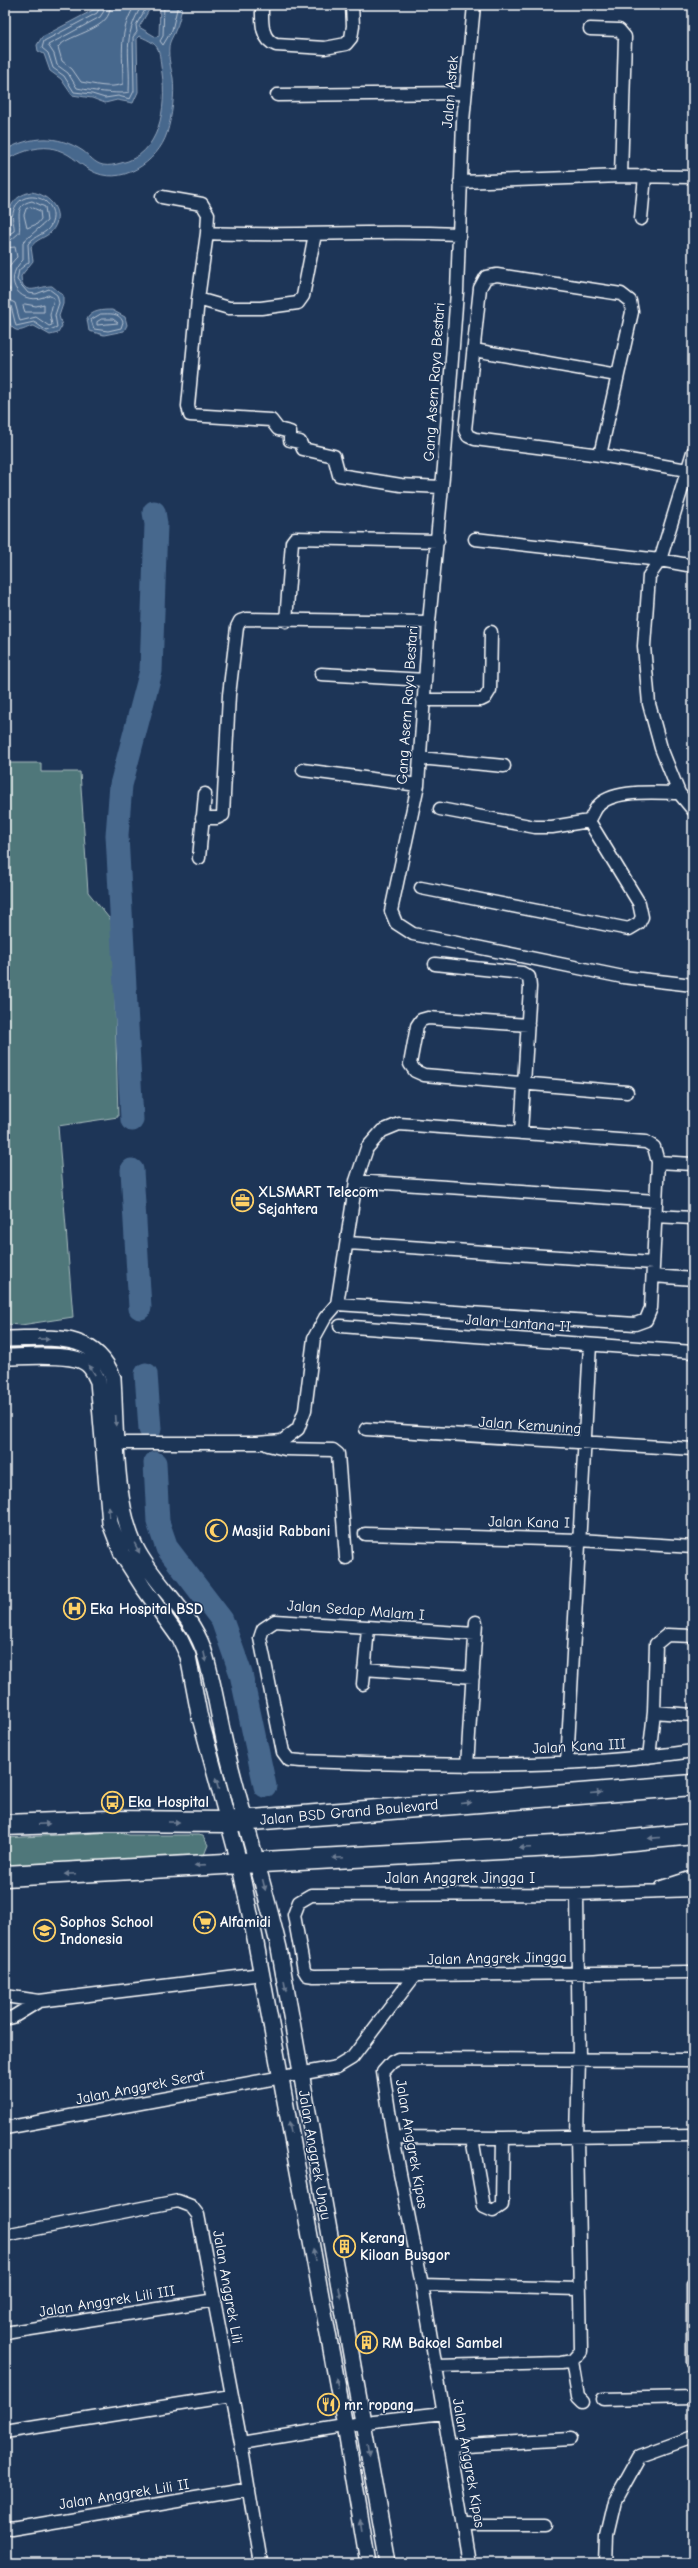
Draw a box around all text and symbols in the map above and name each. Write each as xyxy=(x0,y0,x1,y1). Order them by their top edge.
street label: Jalan Astek xyxy=(438,54,462,129)
street label: Gang Asem Raya Bestari xyxy=(419,302,449,462)
street label: Gang Asem Raya Bestari xyxy=(392,625,422,785)
place label: XLSMART Telecom Sejahtera xyxy=(258,1183,379,1218)
office icon: XLSMART Telecom Sejahtera xyxy=(229,1188,255,1214)
street label: Jalan Lantana II xyxy=(464,1310,572,1336)
one-way arrow xyxy=(38,1335,50,1342)
one-way arrow xyxy=(88,1364,95,1376)
street label: Jalan Kemuning xyxy=(478,1412,582,1438)
one-way arrow xyxy=(113,1415,120,1427)
one-way arrow xyxy=(106,1506,113,1518)
street label: Jalan Kana I xyxy=(488,1512,570,1532)
mosque icon: Masjid Rabbani xyxy=(204,1518,230,1544)
place label: Masjid Rabbani xyxy=(232,1522,330,1540)
one-way arrow xyxy=(134,1542,140,1554)
hospital icon: Eka Hospital BSD xyxy=(62,1596,88,1622)
street label: Jalan Sedap Malam I xyxy=(287,1596,426,1624)
place label: Eka Hospital BSD xyxy=(90,1600,203,1618)
one-way arrow xyxy=(202,1652,208,1664)
street label: Jalan Kana III xyxy=(532,1735,626,1757)
one-way arrow xyxy=(214,1778,220,1790)
bus stop icon: Eka Hospital xyxy=(99,1789,125,1815)
one-way arrow xyxy=(590,1790,602,1796)
place label: Eka Hospital xyxy=(128,1793,209,1811)
street label: Jalan BSD Grand Boulevard xyxy=(259,1795,439,1829)
one-way arrow xyxy=(460,1800,472,1807)
one-way arrow xyxy=(168,1819,181,1825)
one-way arrow xyxy=(38,1821,51,1827)
one-way arrow xyxy=(648,1834,660,1841)
one-way arrow xyxy=(519,1844,531,1851)
one-way arrow xyxy=(332,1854,344,1861)
one-way arrow xyxy=(194,1862,206,1869)
street label: Jalan Anggrek Jingga I xyxy=(385,1869,535,1887)
one-way arrow xyxy=(64,1870,76,1877)
one-way arrow xyxy=(261,1879,267,1891)
supermarket icon: Alfamidi xyxy=(191,1909,217,1935)
place label: Sophos School Indonesia xyxy=(60,1913,153,1948)
place label: Alfamidi xyxy=(220,1913,271,1931)
school or university icon: Sophos School Indonesia xyxy=(32,1918,58,1944)
street label: Jalan Anggrek Jingga xyxy=(427,1948,567,1968)
one-way arrow xyxy=(283,1980,289,1992)
street label: Jalan Anggrek Serat xyxy=(74,2066,207,2108)
street label: Jalan Anggrek Kipas xyxy=(392,2078,432,2210)
street label: Jalan Anggrek Ungu xyxy=(295,2089,335,2221)
one-way arrow xyxy=(287,2121,293,2133)
street label: Jalan Anggrek Lili xyxy=(209,2229,247,2345)
place label: Kerang Kiloan Busgor xyxy=(360,2229,450,2264)
building icon: Kerang Kiloan Busgor xyxy=(332,2234,358,2260)
one-way arrow xyxy=(310,2249,316,2261)
street label: Jalan Anggrek Lili III xyxy=(38,2281,176,2321)
one-way arrow xyxy=(338,2287,344,2299)
building icon: RM Bakoel Sambel xyxy=(354,2330,380,2356)
place label: RM Bakoel Sambel xyxy=(382,2334,503,2352)
one-way arrow xyxy=(334,2376,340,2389)
restaurant icon: mr. ropang xyxy=(316,2392,342,2418)
place label: mr. ropang xyxy=(344,2396,414,2414)
street label: Jalan Anggrek Kipas xyxy=(449,2397,489,2529)
one-way arrow xyxy=(366,2443,372,2455)
street label: Jalan Anggrek Lili II xyxy=(58,2475,191,2513)
one-way arrow xyxy=(358,2518,364,2531)

